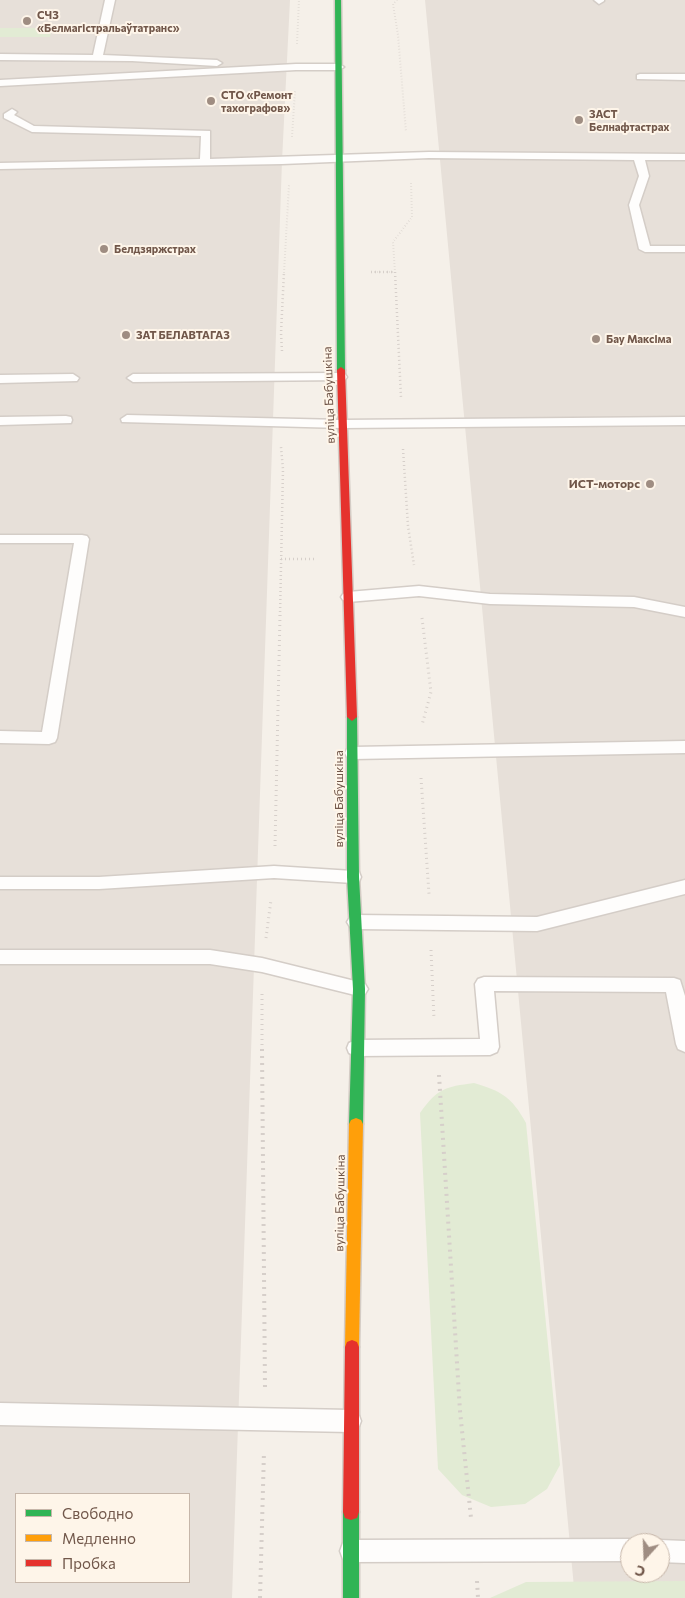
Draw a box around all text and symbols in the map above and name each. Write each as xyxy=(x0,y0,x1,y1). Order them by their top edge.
place label: СЧЗ «Белмагістральаўтатранс» xyxy=(37,8,180,34)
marker: СЧЗ «Белмагістральаўтатранс» xyxy=(21,15,33,27)
place label: СТО «Ремонт тахографов» xyxy=(221,88,293,114)
marker: СТО «Ремонт тахографов» xyxy=(205,95,217,107)
place label: ЗАСТ Белнафтастрах xyxy=(589,107,670,133)
marker: ЗАСТ Белнафтастрах xyxy=(573,114,585,126)
place label: Белдзяржстрах xyxy=(114,242,196,256)
marker: Белдзяржстрах xyxy=(98,243,110,255)
place label: ЗАТ БЕЛАВТАГАЗ xyxy=(136,328,230,342)
marker: ЗАТ БЕЛАВТАГАЗ xyxy=(120,329,132,341)
place label: Бау Максіма xyxy=(606,332,671,346)
marker: Бау Максіма xyxy=(590,333,602,345)
street label: вуліца Бабушкіна xyxy=(320,346,338,444)
place label: ИСТ-моторс xyxy=(569,477,640,491)
marker: ИСТ-моторс xyxy=(644,478,656,490)
street label: вуліца Бабушкіна xyxy=(332,750,346,848)
street label: вуліца Бабушкіна xyxy=(332,1154,348,1252)
legend xyxy=(15,1493,190,1583)
text: Свободно xyxy=(62,1504,133,1522)
text: Медленно xyxy=(62,1529,136,1547)
north arrow xyxy=(620,1533,670,1583)
text: Пробка xyxy=(62,1554,116,1572)
text: С xyxy=(633,1562,647,1581)

